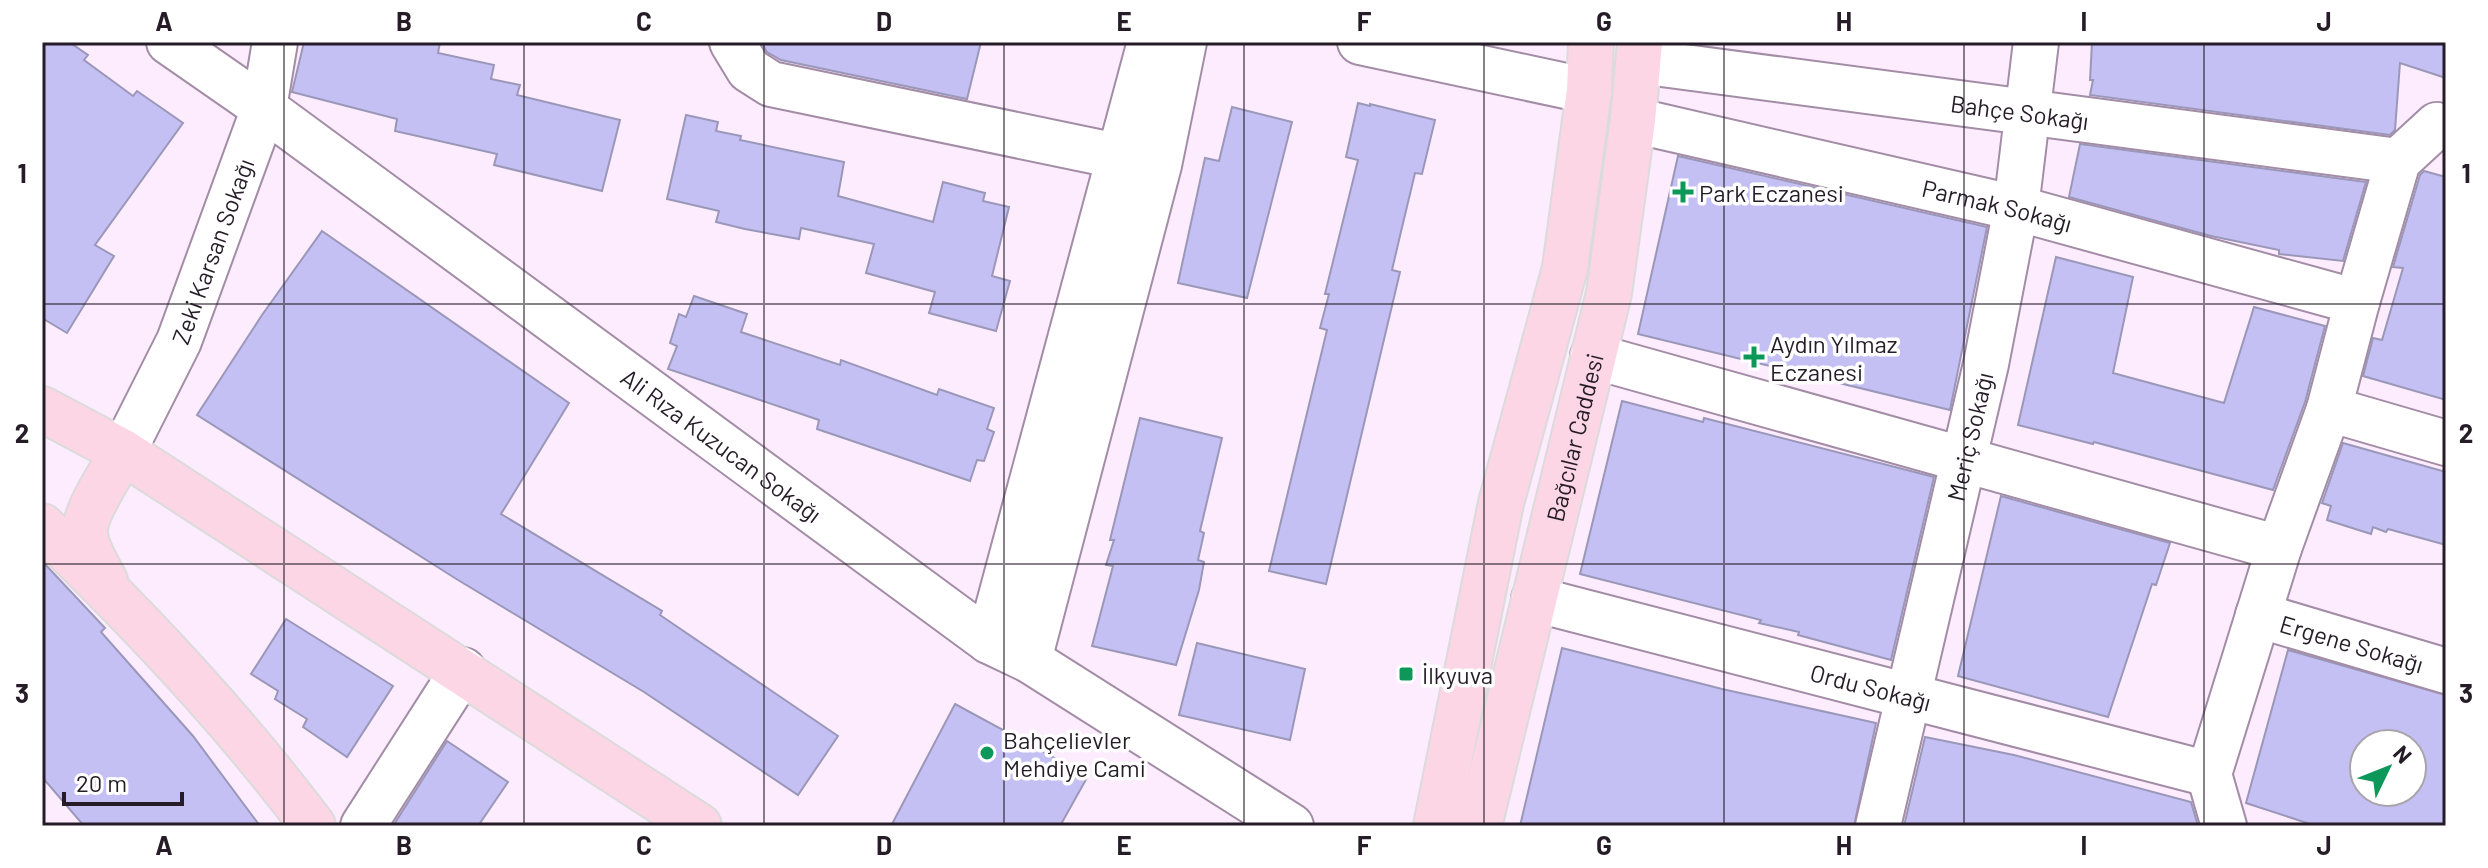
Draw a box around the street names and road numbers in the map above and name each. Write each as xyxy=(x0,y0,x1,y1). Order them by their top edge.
street label: Bahçe Sokağı xyxy=(1949,88,2091,135)
street label: Zeki Karsan Sokağı xyxy=(165,154,259,348)
street label: Parmak Sokağı xyxy=(1920,172,2075,237)
street label: Bağcılar Caddesi xyxy=(1539,350,1608,524)
street label: Ali Rıza Kuzucan Sokağı xyxy=(616,361,828,528)
street label: Meriç Sokağı xyxy=(1940,369,1998,504)
street label: Ergene Sokağı xyxy=(2277,608,2427,678)
street label: Ordu Sokağı xyxy=(1807,657,1934,716)

